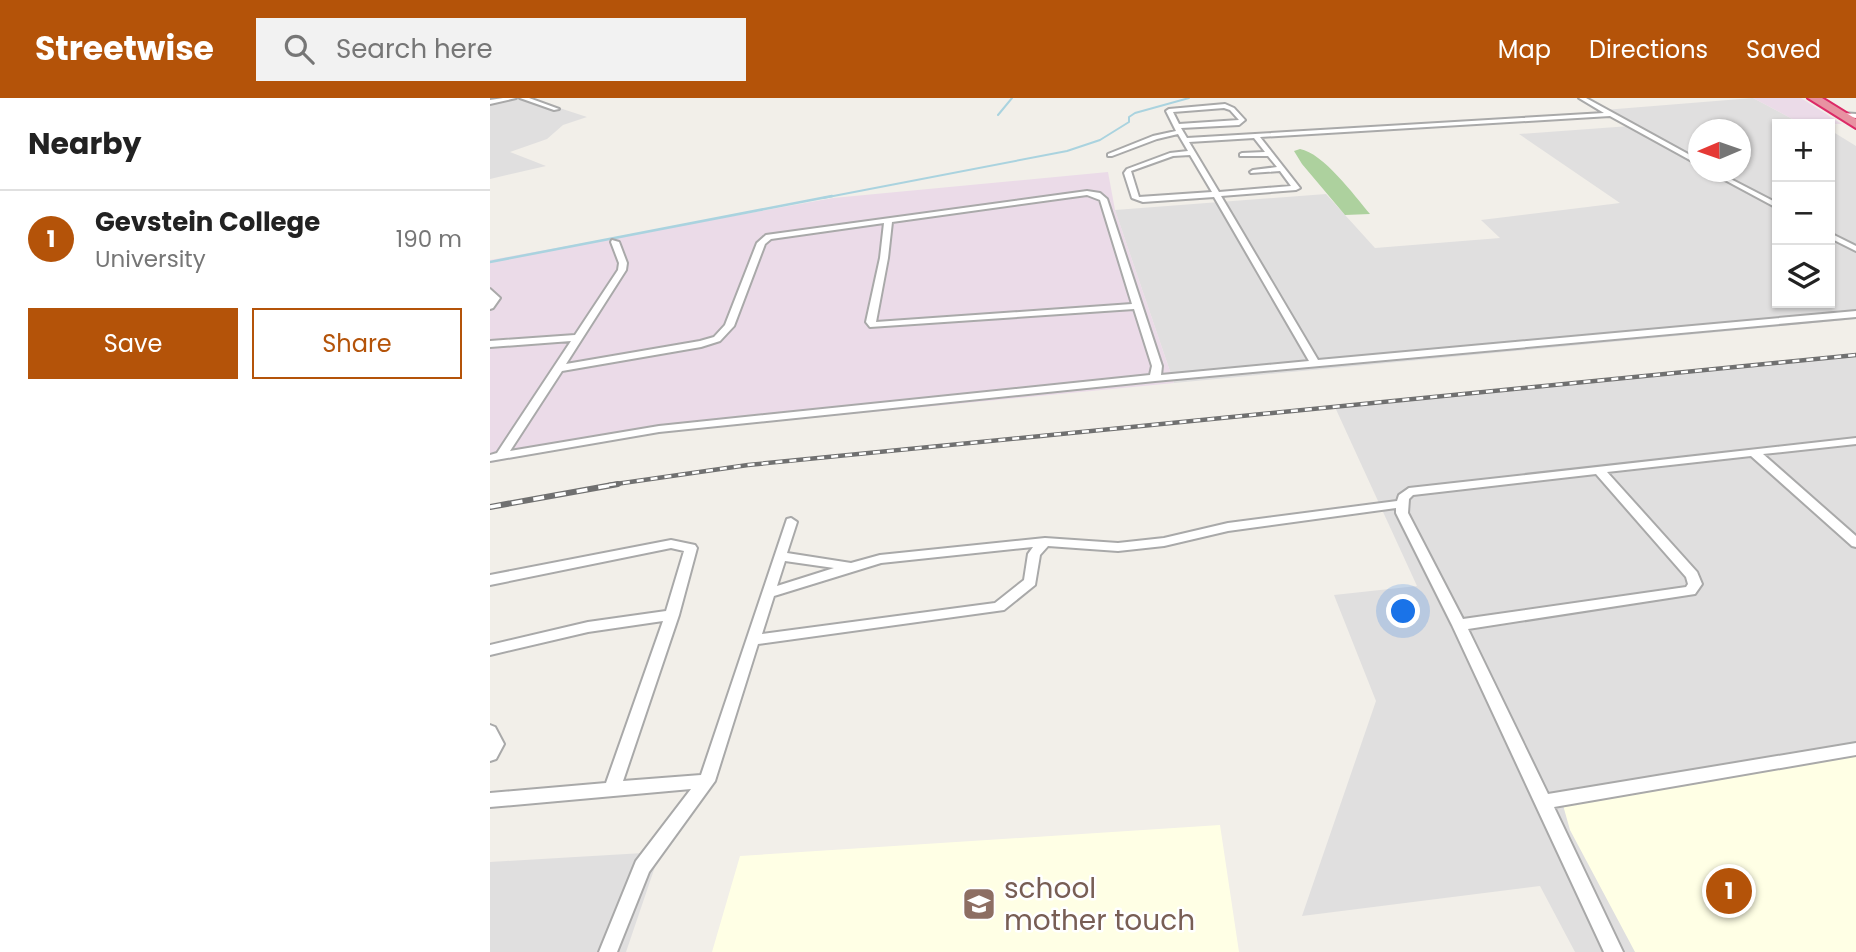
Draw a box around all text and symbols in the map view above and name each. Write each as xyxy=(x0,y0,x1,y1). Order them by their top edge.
search box xyxy=(256,18,746,81)
text: Streetwise xyxy=(35,25,214,72)
icon: search xyxy=(280,30,318,68)
text: Search here xyxy=(336,31,493,67)
text: Map xyxy=(1498,33,1551,66)
text: Directions xyxy=(1589,33,1708,66)
text: Saved xyxy=(1746,33,1821,66)
north arrow xyxy=(1688,119,1751,182)
map controls xyxy=(1772,119,1835,308)
button: + xyxy=(1772,119,1835,182)
text: Nearby xyxy=(28,122,142,165)
button: − xyxy=(1772,182,1835,245)
text: Gevstein College xyxy=(95,204,320,240)
text: 1 xyxy=(47,223,55,255)
text: 190 m xyxy=(396,223,462,255)
text: University xyxy=(95,243,206,275)
button: layers xyxy=(1772,245,1835,308)
button: Save xyxy=(28,308,238,379)
button: Share xyxy=(252,308,462,379)
your location xyxy=(1386,594,1420,628)
pin: 1 xyxy=(1706,865,1752,917)
place label: school mother touch xyxy=(1004,869,1195,940)
school or university icon: school mother touch xyxy=(960,885,998,923)

